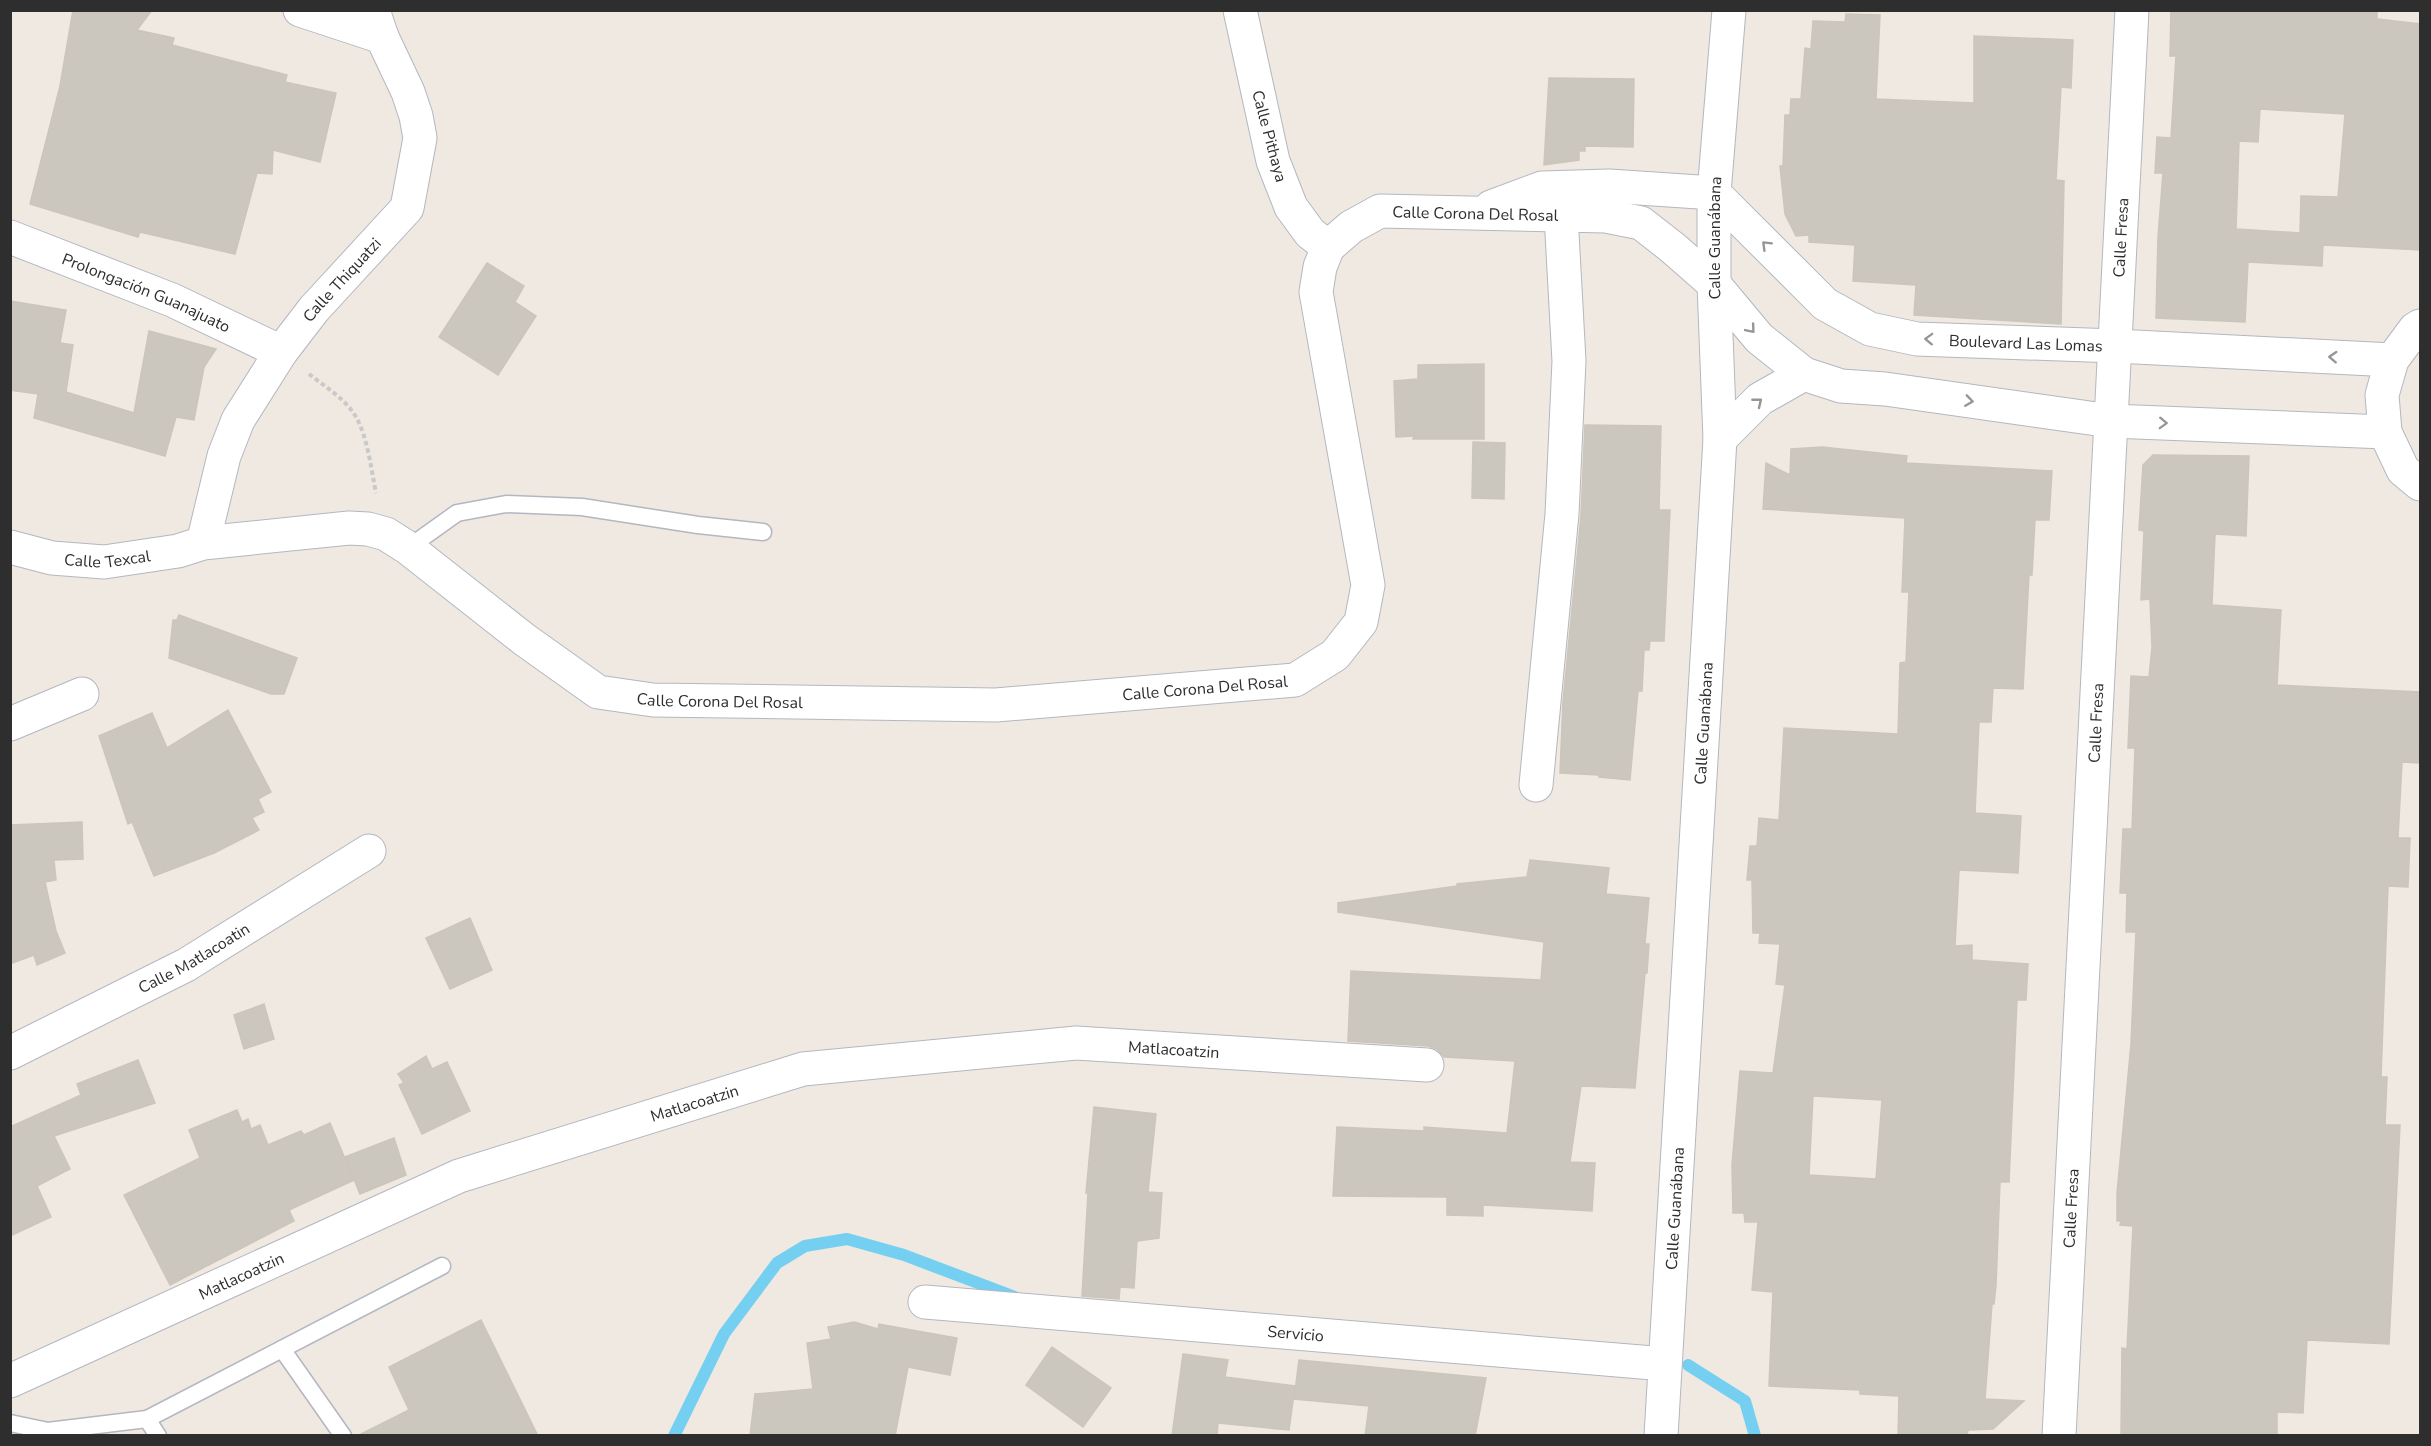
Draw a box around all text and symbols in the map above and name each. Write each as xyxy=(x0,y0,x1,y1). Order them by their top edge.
street label: Calle Pithaya xyxy=(1246,88,1292,185)
street label: Calle Guanábana xyxy=(1704,176,1727,300)
street label: Calle Fresa xyxy=(2108,197,2134,278)
street label: Calle Corona Del Rosal xyxy=(1392,201,1559,227)
street label: Calle Thiquatzi xyxy=(298,233,386,327)
one-way arrow xyxy=(1762,241,1773,252)
street label: Prolongación Guanajuato xyxy=(58,248,234,338)
one-way arrow xyxy=(1744,322,1755,333)
street label: Boulevard Las Lomas xyxy=(1948,330,2103,358)
one-way arrow xyxy=(1924,333,1933,346)
one-way arrow xyxy=(2329,350,2338,363)
one-way arrow xyxy=(1964,394,1974,407)
one-way arrow xyxy=(1751,398,1762,409)
one-way arrow xyxy=(2158,416,2167,429)
street label: Calle Texcal xyxy=(63,545,152,574)
street label: Calle Guanábana xyxy=(1690,661,1719,785)
street label: Calle Corona Del Rosal xyxy=(1121,671,1289,706)
street label: Calle Fresa xyxy=(2083,682,2110,763)
street label: Calle Corona Del Rosal xyxy=(635,688,803,714)
street label: Calle Matlacoatin xyxy=(135,918,254,999)
street label: Matlacoatzin xyxy=(1127,1036,1220,1064)
street label: Matlacoatzin xyxy=(648,1080,742,1128)
street label: Calle Guanábana xyxy=(1661,1146,1690,1271)
street label: Calle Fresa xyxy=(2059,1168,2085,1249)
street label: Matlacoatzin xyxy=(195,1247,288,1305)
street label: Servicio xyxy=(1267,1321,1325,1347)

